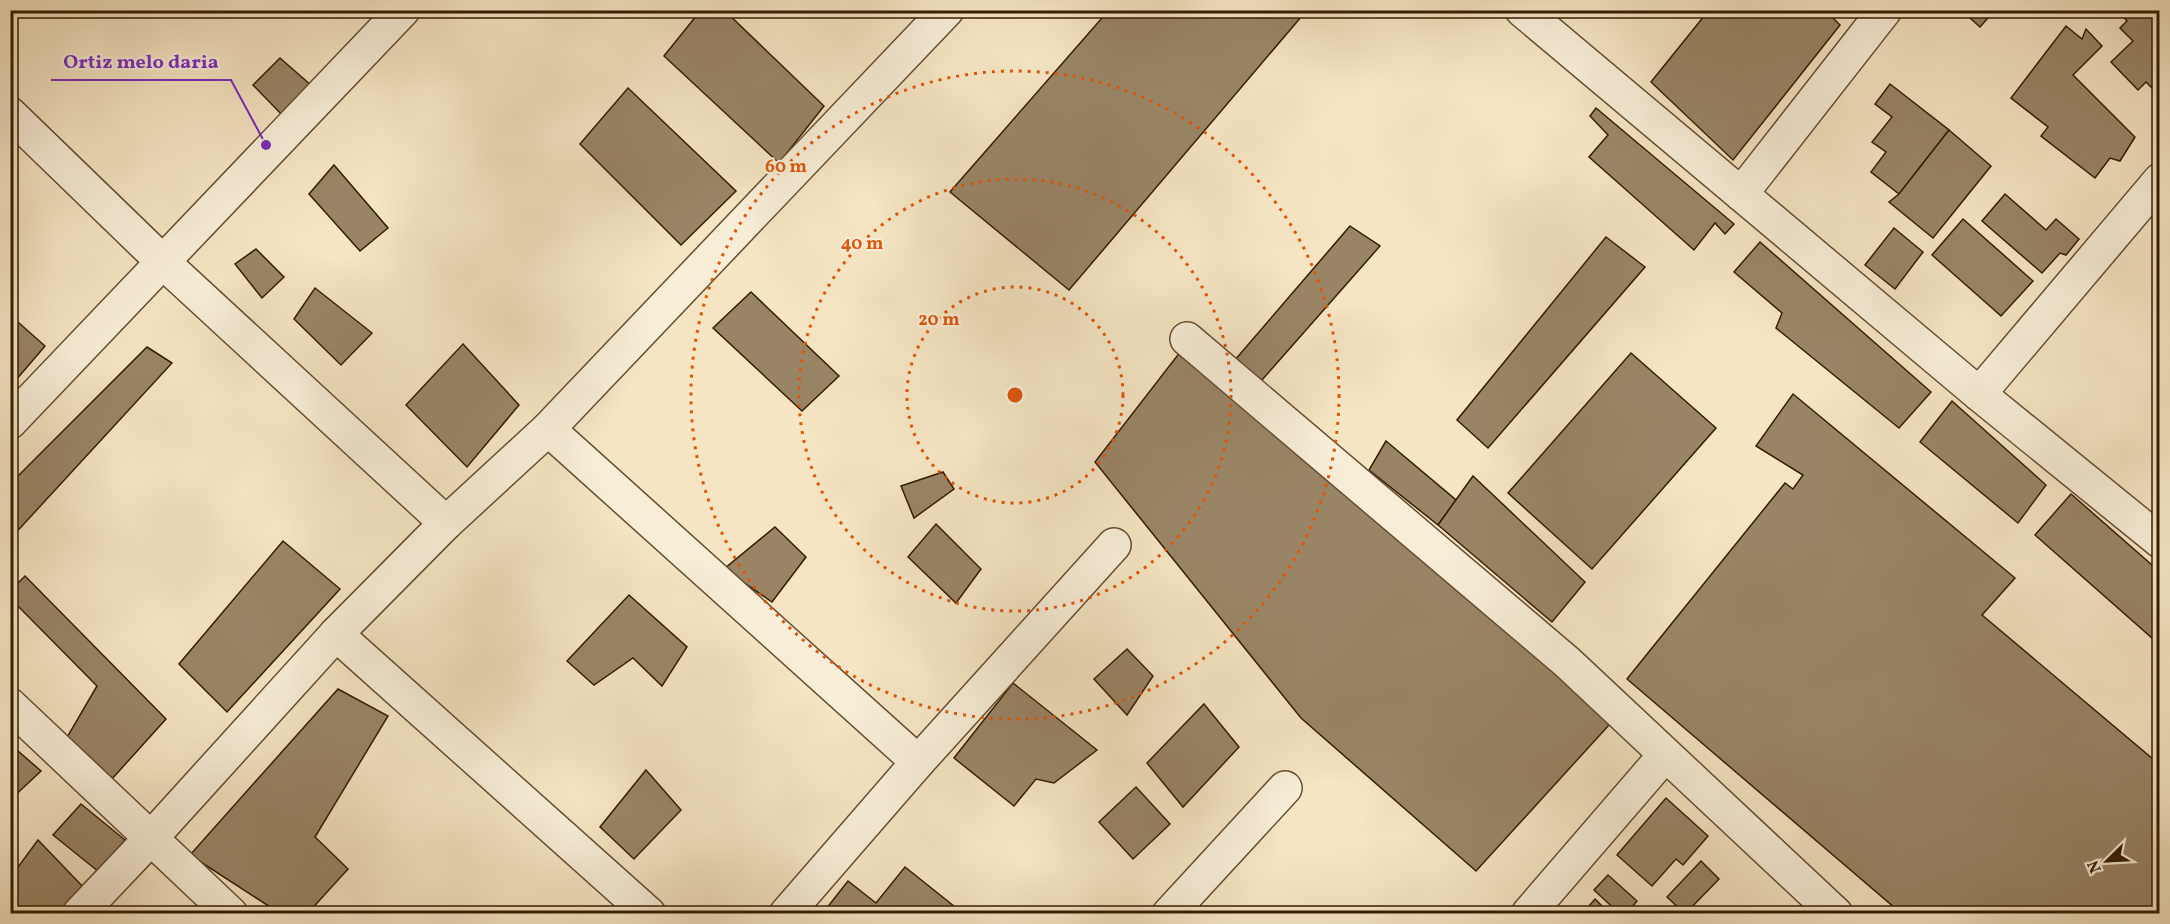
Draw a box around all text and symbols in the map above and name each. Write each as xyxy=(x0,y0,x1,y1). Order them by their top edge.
callout: Ortiz melo daria xyxy=(51,42,231,80)
text: Ortiz melo daria xyxy=(63,49,219,77)
text: 60 m xyxy=(765,155,807,180)
text: 40 m xyxy=(841,232,883,257)
text: 20 m xyxy=(918,308,960,333)
centre of rings xyxy=(1005,385,1025,405)
north arrow xyxy=(2077,831,2137,891)
text: N xyxy=(2083,856,2108,876)

